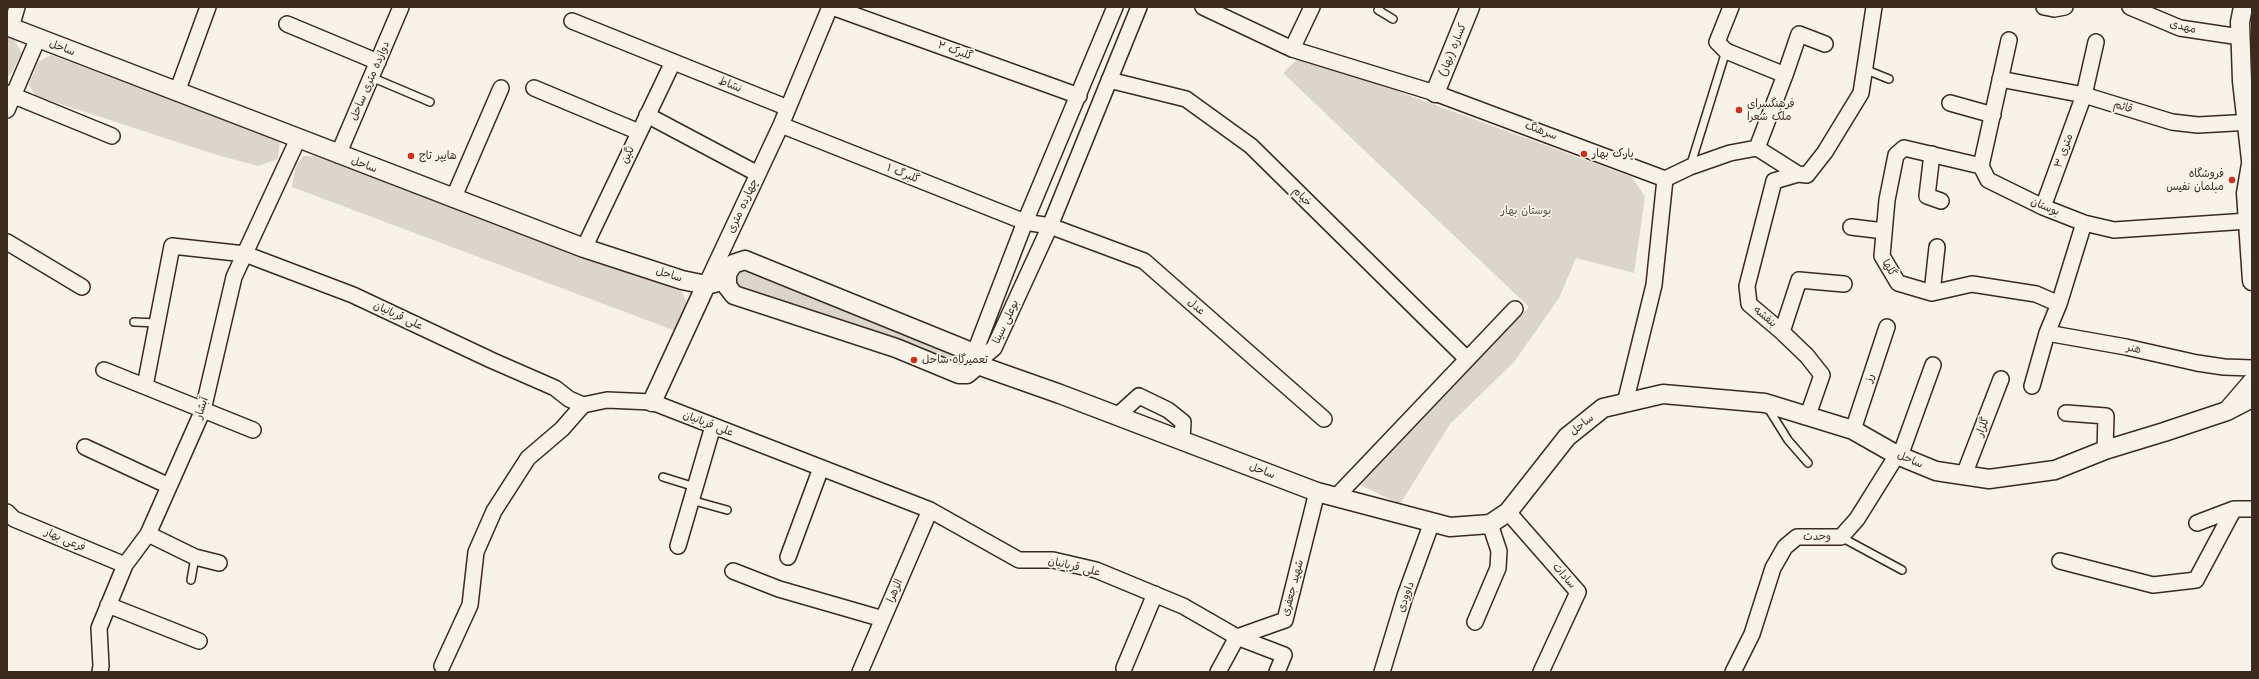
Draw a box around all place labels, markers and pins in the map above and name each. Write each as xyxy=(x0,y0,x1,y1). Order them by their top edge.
place label: فرهنگسرای ملک شعرا xyxy=(1747,97,1795,123)
marker: فرهنگسرای ملک شعرا xyxy=(1734,105,1744,115)
place label: پارک بهار xyxy=(1592,147,1634,161)
place label: هایپر تاج xyxy=(419,149,457,163)
marker: پارک بهار xyxy=(1579,149,1589,159)
marker: هایپر تاج xyxy=(406,151,416,161)
place label: فروشگاه مبلمان نفیس xyxy=(2166,167,2224,193)
marker: فروشگاه مبلمان نفیس xyxy=(2227,175,2237,185)
place label: تعمیرگاه ساحل xyxy=(922,353,988,367)
marker: تعمیرگاه ساحل xyxy=(909,355,919,365)

